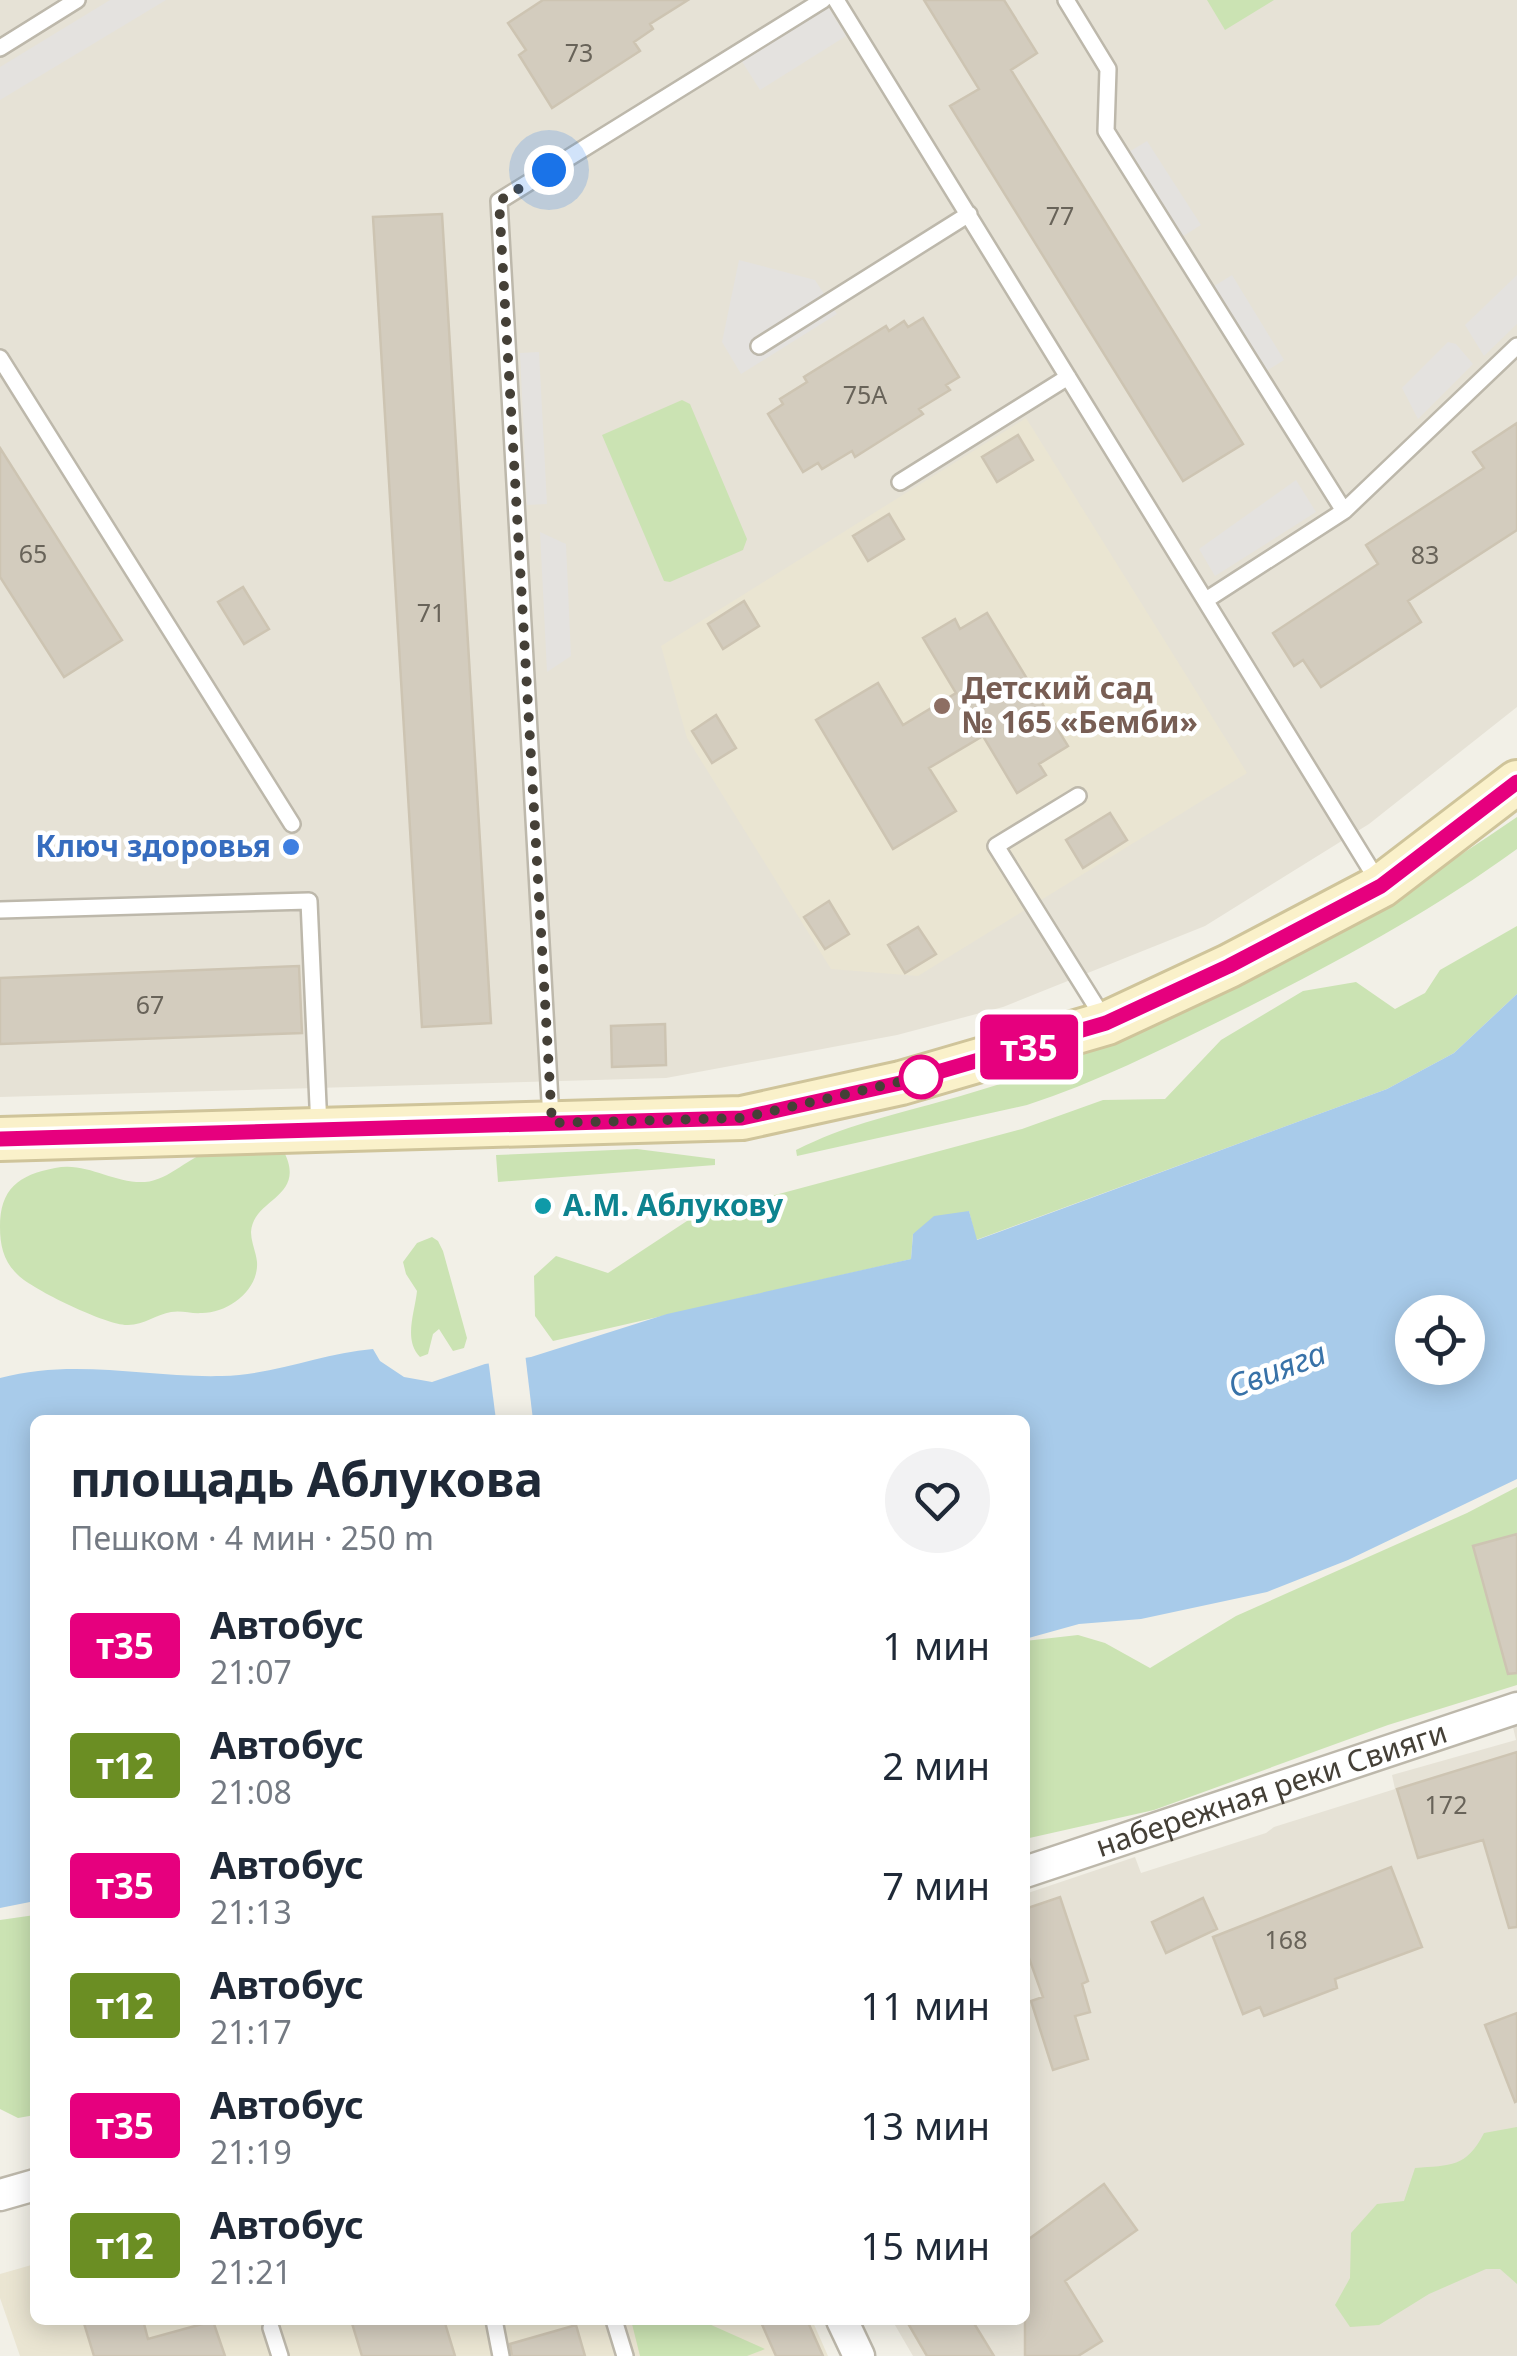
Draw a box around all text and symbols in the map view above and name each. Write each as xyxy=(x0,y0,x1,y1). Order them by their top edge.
house number: 73 xyxy=(565,35,593,69)
your location xyxy=(524,145,574,195)
house number: 77 xyxy=(1046,198,1074,232)
house number: 75А xyxy=(843,377,887,411)
house number: 65 xyxy=(19,536,47,570)
house number: 83 xyxy=(1411,537,1439,571)
house number: 71 xyxy=(417,595,445,629)
place label: Детский сад № 165 «Бемби» xyxy=(962,667,1198,742)
marker: Детский сад № 165 «Бемби» xyxy=(931,695,953,717)
place label: Ключ здоровья xyxy=(35,825,271,866)
marker: Ключ здоровья xyxy=(280,836,302,858)
house number: 67 xyxy=(136,987,164,1021)
line badge: т35 xyxy=(972,1014,1086,1080)
text: т35 xyxy=(1000,1024,1058,1071)
unlabelled marker xyxy=(900,1056,942,1098)
place label: А.М. Аблукову xyxy=(563,1184,784,1225)
marker: А.М. Аблукову xyxy=(532,1195,554,1217)
map controls xyxy=(1395,1295,1485,1385)
button: locate xyxy=(1395,1295,1485,1385)
water label: Свияга xyxy=(1221,1330,1332,1407)
text: площадь Аблукова xyxy=(70,1446,543,1511)
button: heart xyxy=(885,1448,990,1553)
text: Пешком · 4 мин · 250 m xyxy=(70,1516,434,1559)
text: Автобус xyxy=(210,1598,364,1650)
text: 1 мин xyxy=(882,1619,990,1671)
text: т35 xyxy=(96,1622,154,1669)
text: 21:07 xyxy=(210,1650,292,1693)
street label: набережная реки Свияги xyxy=(1090,1711,1452,1866)
text: Автобус xyxy=(210,1718,364,1770)
text: 2 мин xyxy=(882,1739,990,1791)
text: т12 xyxy=(96,1742,154,1789)
text: 21:08 xyxy=(210,1770,292,1813)
house number: 172 xyxy=(1425,1787,1467,1821)
text: Автобус xyxy=(210,1838,364,1890)
text: 7 мин xyxy=(882,1859,990,1911)
text: т35 xyxy=(96,1862,154,1909)
text: 21:13 xyxy=(210,1890,292,1933)
house number: 168 xyxy=(1265,1922,1307,1956)
text: Автобус xyxy=(210,1958,364,2010)
text: 11 мин xyxy=(861,1979,990,2031)
text: т12 xyxy=(96,1982,154,2029)
text: 21:17 xyxy=(210,2010,292,2053)
text: Автобус xyxy=(210,2078,364,2130)
text: 13 мин xyxy=(861,2099,990,2151)
text: т35 xyxy=(96,2102,154,2149)
text: 21:19 xyxy=(210,2130,292,2173)
text: Автобус xyxy=(210,2198,364,2250)
text: 15 мин xyxy=(861,2219,990,2271)
text: т12 xyxy=(96,2222,154,2269)
text: 21:21 xyxy=(210,2250,292,2293)

